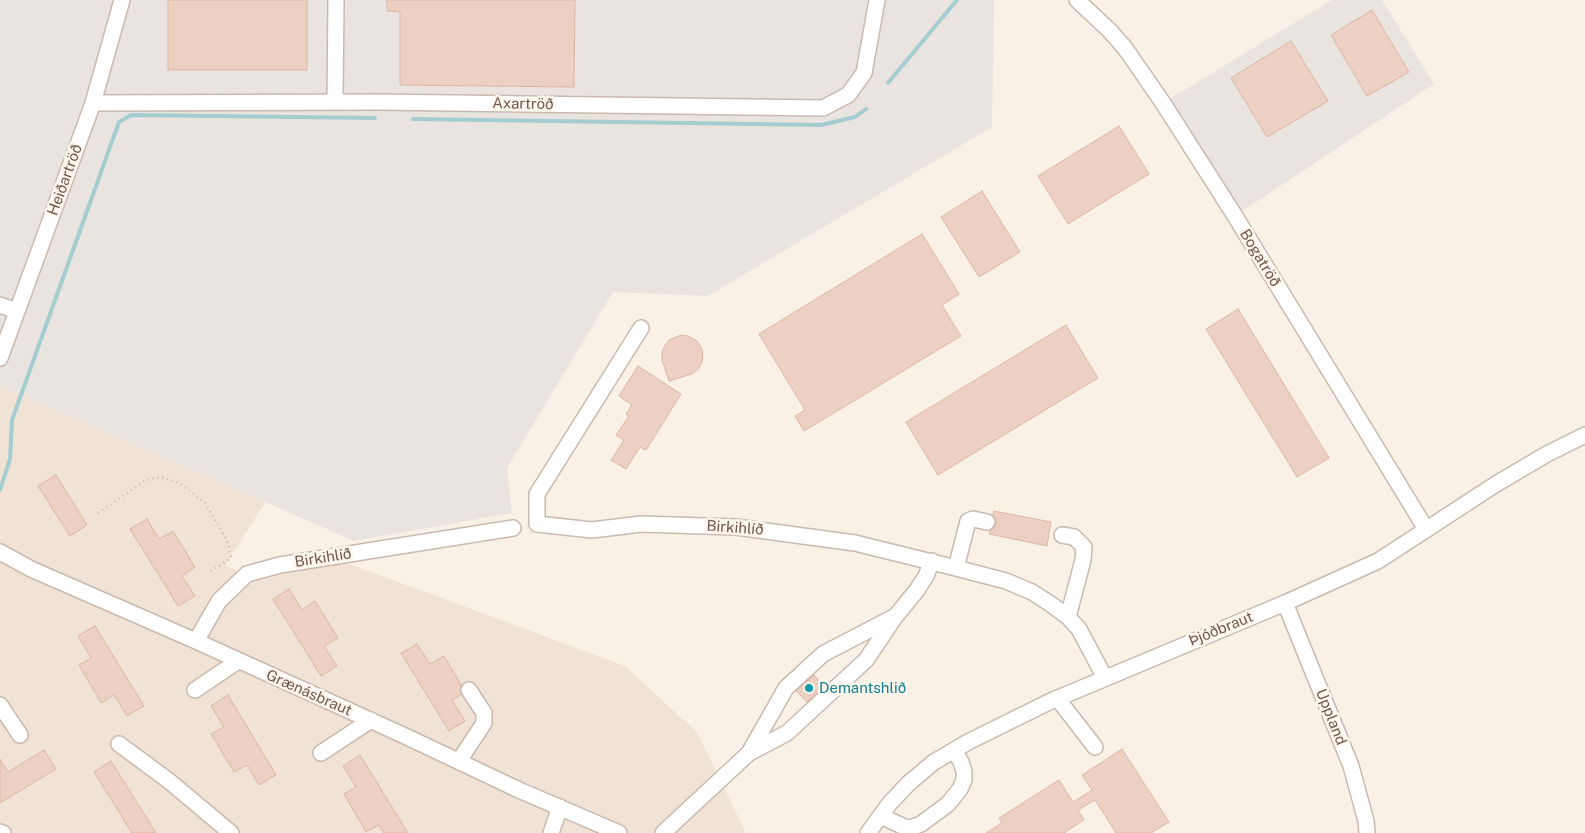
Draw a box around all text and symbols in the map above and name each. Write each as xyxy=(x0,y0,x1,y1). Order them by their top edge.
street label: Axartröð xyxy=(492,94,554,114)
street label: Heiðartröð xyxy=(44,142,86,218)
street label: Bogatröð xyxy=(1236,226,1284,290)
street label: Birkihlíð xyxy=(706,517,764,539)
street label: Birkihlíð xyxy=(293,545,353,571)
street label: Þjóðbraut xyxy=(1186,608,1256,650)
street label: Grænásbraut xyxy=(263,666,355,720)
place label: Demantshlið xyxy=(819,679,906,697)
marker: Demantshlið xyxy=(803,682,815,694)
street label: Uppland xyxy=(1312,686,1350,748)

